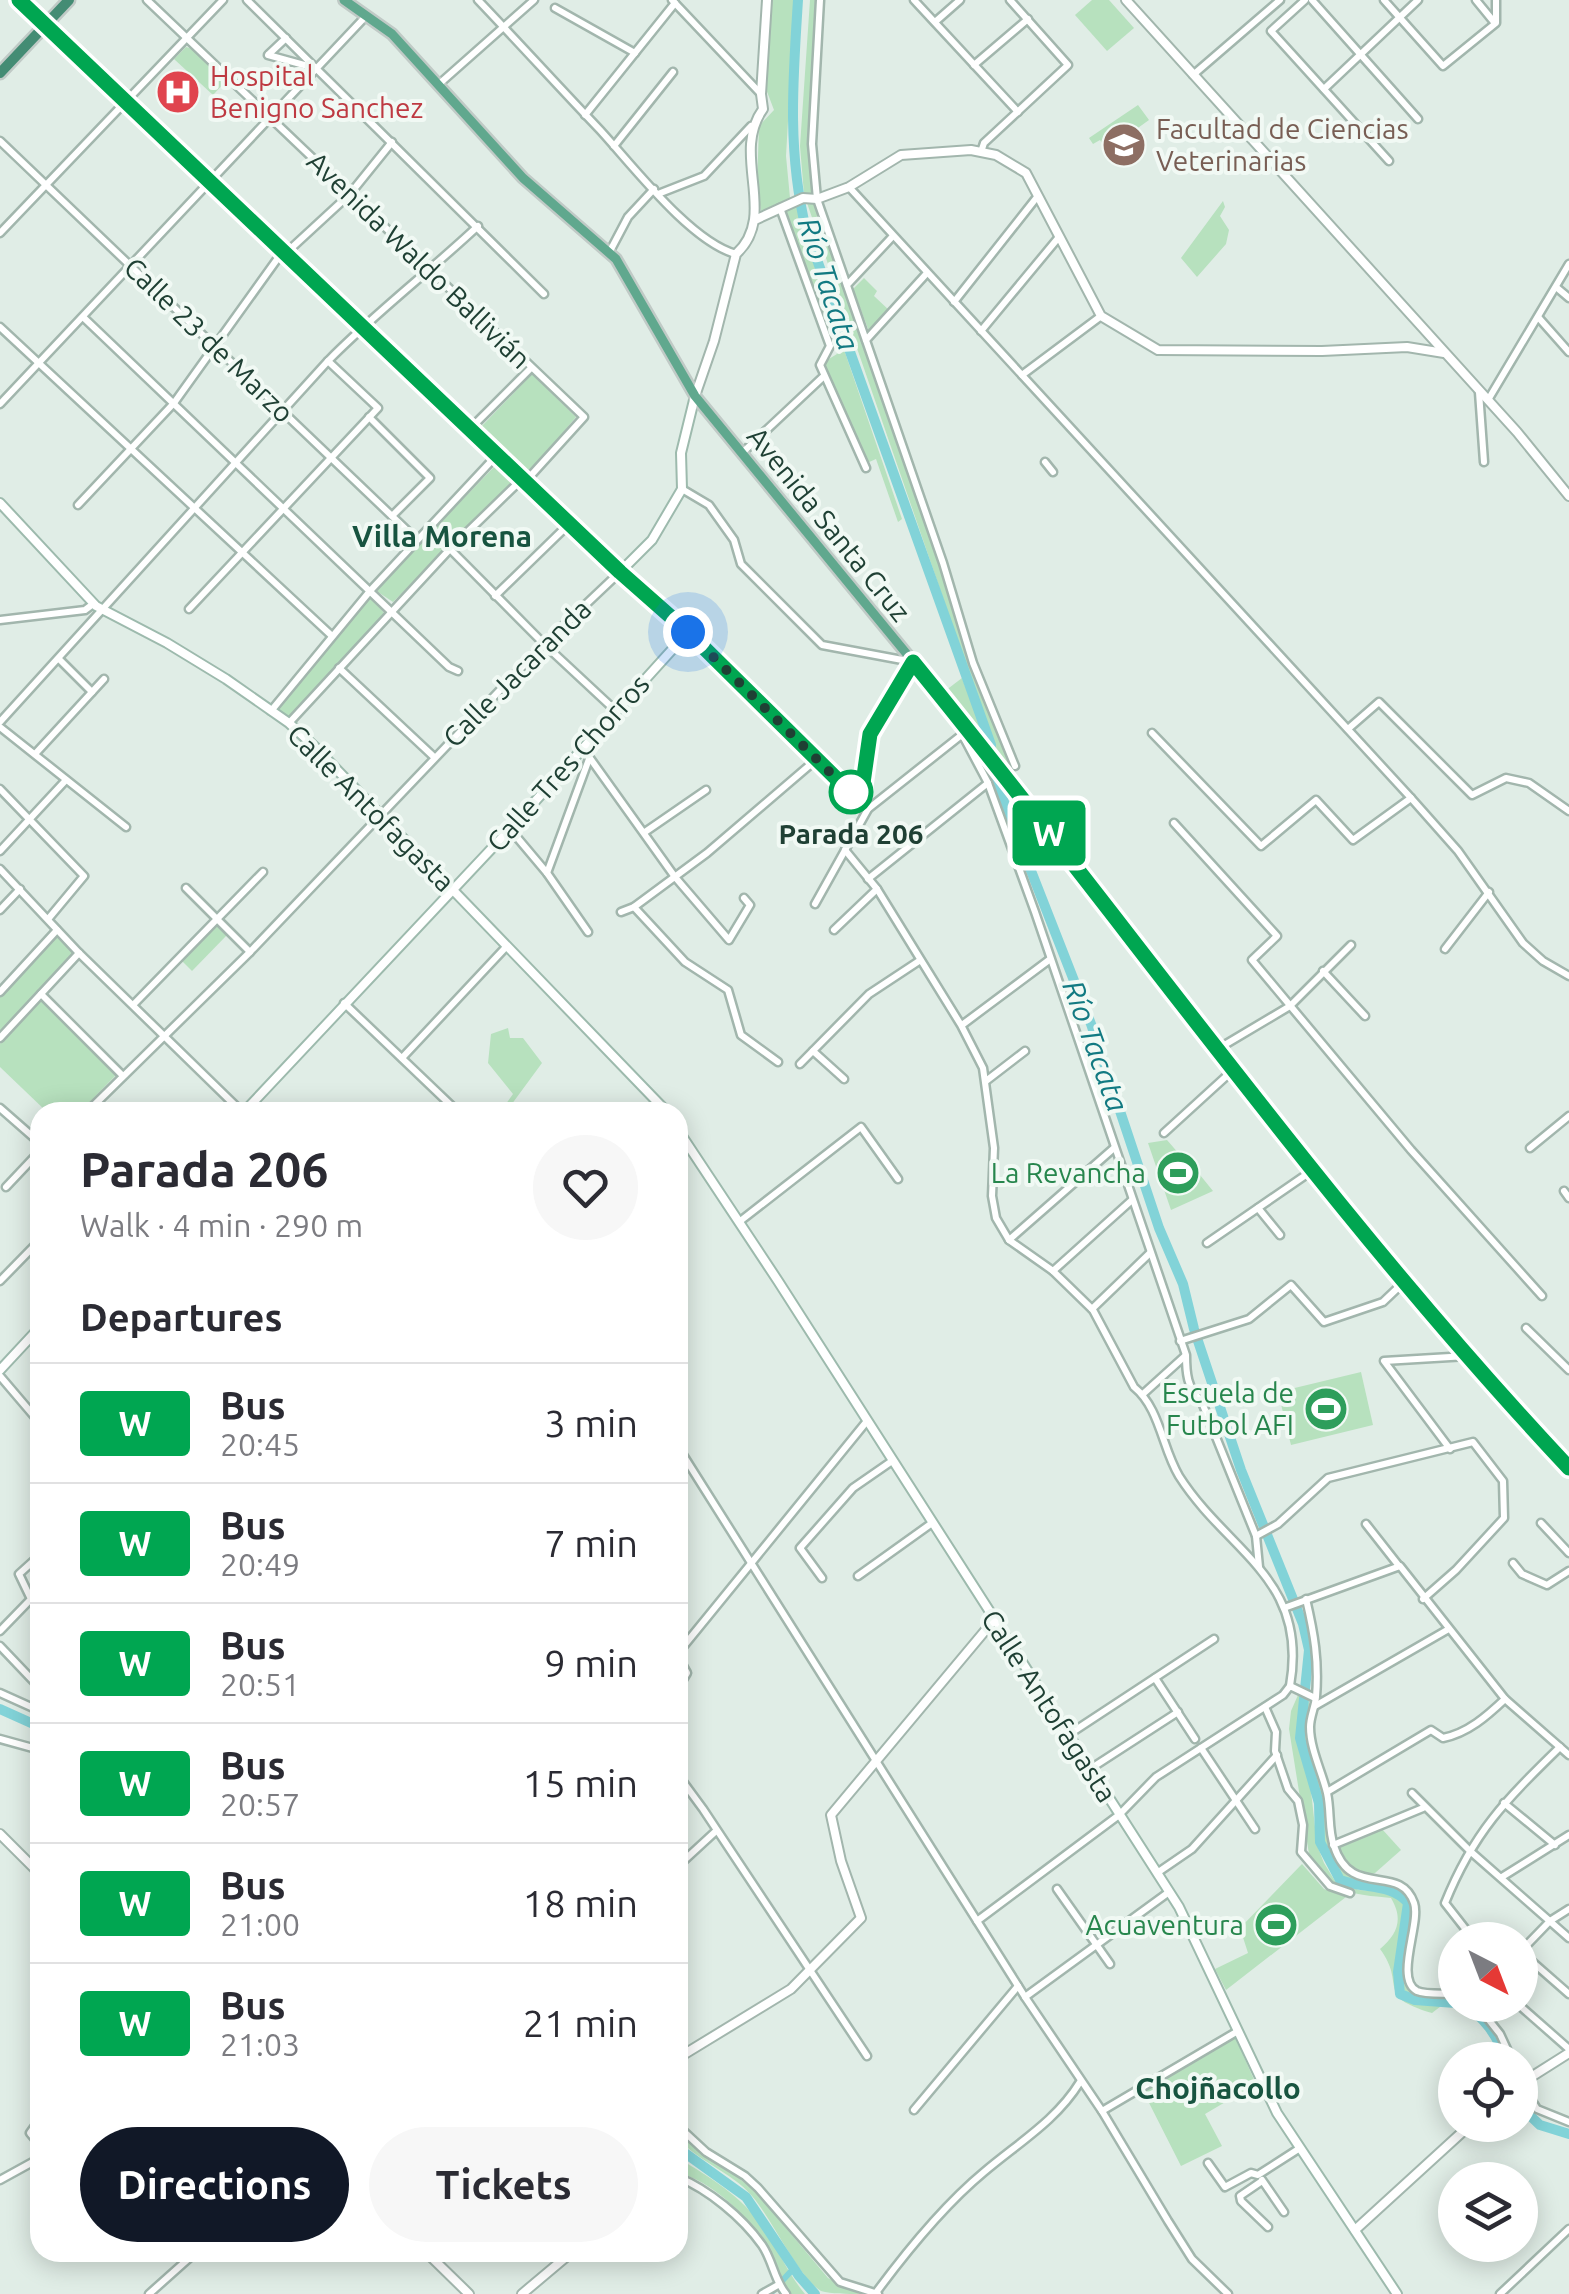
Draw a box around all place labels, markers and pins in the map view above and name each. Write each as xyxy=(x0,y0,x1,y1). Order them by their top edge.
place label: Hospital Benigno Sanchez xyxy=(210,60,423,123)
hospital icon: Hospital Benigno Sanchez xyxy=(155,69,201,115)
place label: Facultad de Ciencias Veterinarias xyxy=(1156,113,1409,176)
school or university icon: Facultad de Ciencias Veterinarias xyxy=(1101,122,1147,168)
marker: Parada 206 xyxy=(830,771,872,813)
place label: Parada 206 xyxy=(779,818,923,849)
sports icon: La Revancha xyxy=(1155,1150,1201,1196)
place label: La Revancha xyxy=(991,1157,1146,1188)
place label: Escuela de Futbol AFI xyxy=(1162,1377,1294,1440)
sports icon: Escuela de Futbol AFI xyxy=(1303,1386,1349,1432)
sports icon: Acuaventura xyxy=(1253,1902,1299,1948)
place label: Acuaventura xyxy=(1085,1909,1244,1940)

